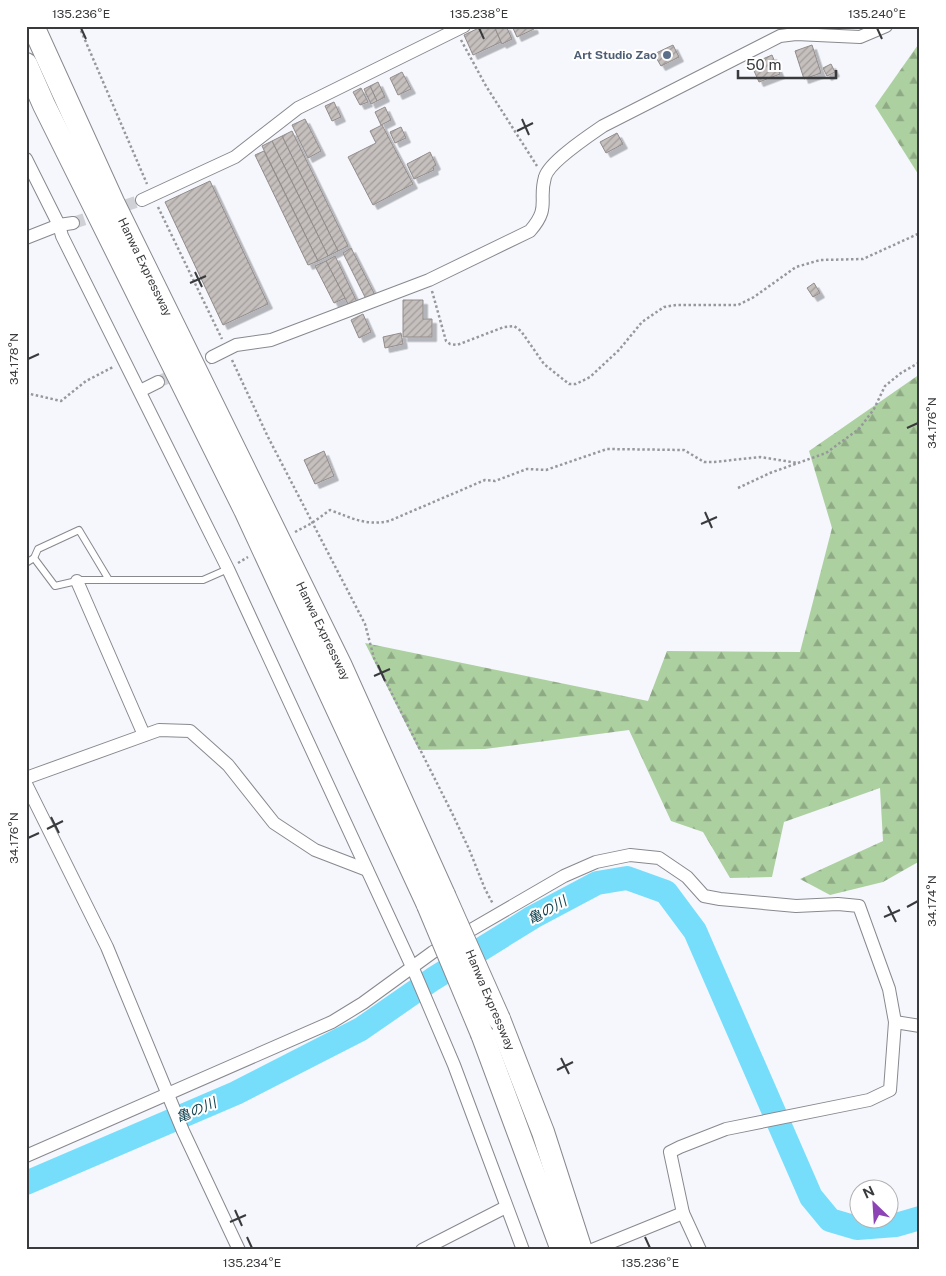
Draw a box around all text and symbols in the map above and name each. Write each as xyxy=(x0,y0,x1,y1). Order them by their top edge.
text: 135.236°E xyxy=(52,7,110,21)
text: 135.238°E xyxy=(450,7,508,21)
text: 135.240°E xyxy=(848,7,906,21)
place label: Art Studio Zao xyxy=(574,48,657,62)
scale bar xyxy=(738,48,836,80)
marker: Art Studio Zao xyxy=(661,49,673,61)
text: 50 m xyxy=(746,56,781,73)
street label: Hanwa Expressway xyxy=(115,215,175,319)
text: 34.178°N xyxy=(7,333,21,385)
text: 34.176°N xyxy=(925,397,939,449)
street label: Hanwa Expressway xyxy=(293,579,353,683)
text: 34.176°N xyxy=(7,812,21,864)
text: 34.174°N xyxy=(925,875,939,927)
water label: 亀の川 xyxy=(525,892,571,927)
street label: Hanwa Expressway xyxy=(462,948,518,1053)
water label: 亀の川 xyxy=(174,1094,220,1126)
north arrow xyxy=(848,1178,898,1228)
text: N xyxy=(860,1183,877,1202)
text: 135.234°E xyxy=(223,1256,281,1270)
text: 135.236°E xyxy=(621,1256,679,1270)

